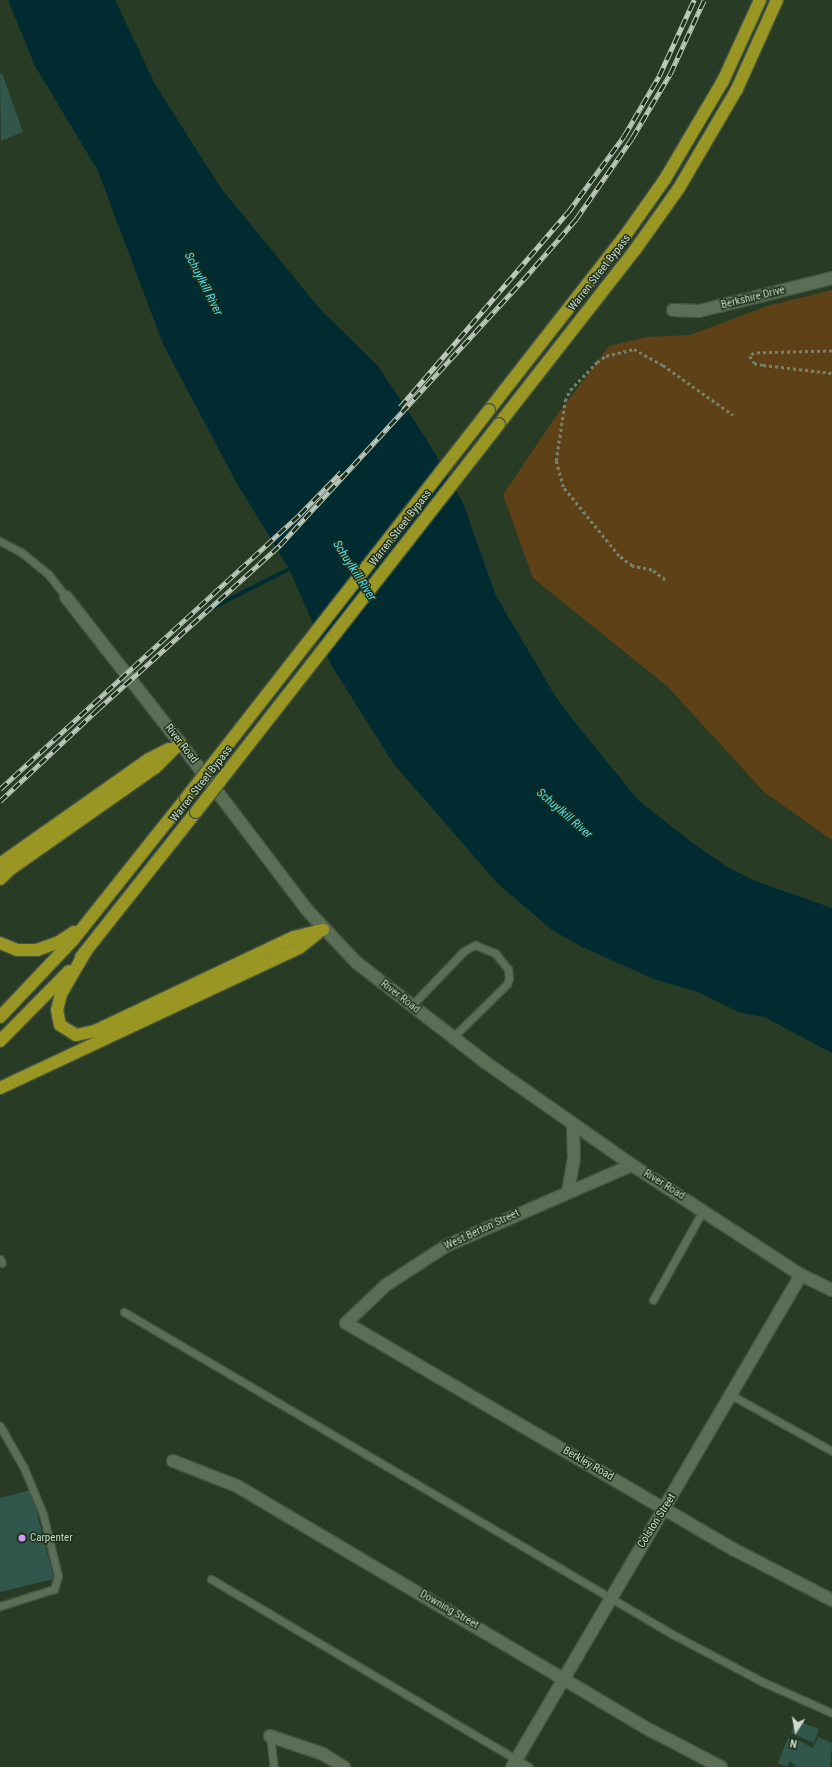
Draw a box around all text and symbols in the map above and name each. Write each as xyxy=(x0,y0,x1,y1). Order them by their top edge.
street label: Warren Street Bypass xyxy=(566,232,634,314)
water label: Schuylkill River xyxy=(181,250,225,318)
street label: Berkshire Drive xyxy=(720,284,786,312)
street label: Warren Street Bypass xyxy=(367,487,435,569)
water label: Schuylkill River xyxy=(329,538,379,604)
street label: River Road xyxy=(162,722,200,766)
street label: Warren Street Bypass xyxy=(168,743,236,825)
water label: Schuylkill River xyxy=(533,786,595,842)
street label: River Road xyxy=(378,978,422,1016)
street label: River Road xyxy=(641,1167,687,1203)
street label: West Berton Street xyxy=(442,1207,522,1253)
street label: Berkley Road xyxy=(560,1444,616,1484)
street label: Colston Street xyxy=(635,1491,679,1551)
place label: Carpenter xyxy=(30,1531,73,1545)
marker: Carpenter xyxy=(17,1533,27,1543)
street label: Downing Street xyxy=(417,1588,481,1632)
north arrow xyxy=(776,1711,816,1751)
text: N xyxy=(789,1736,798,1750)

